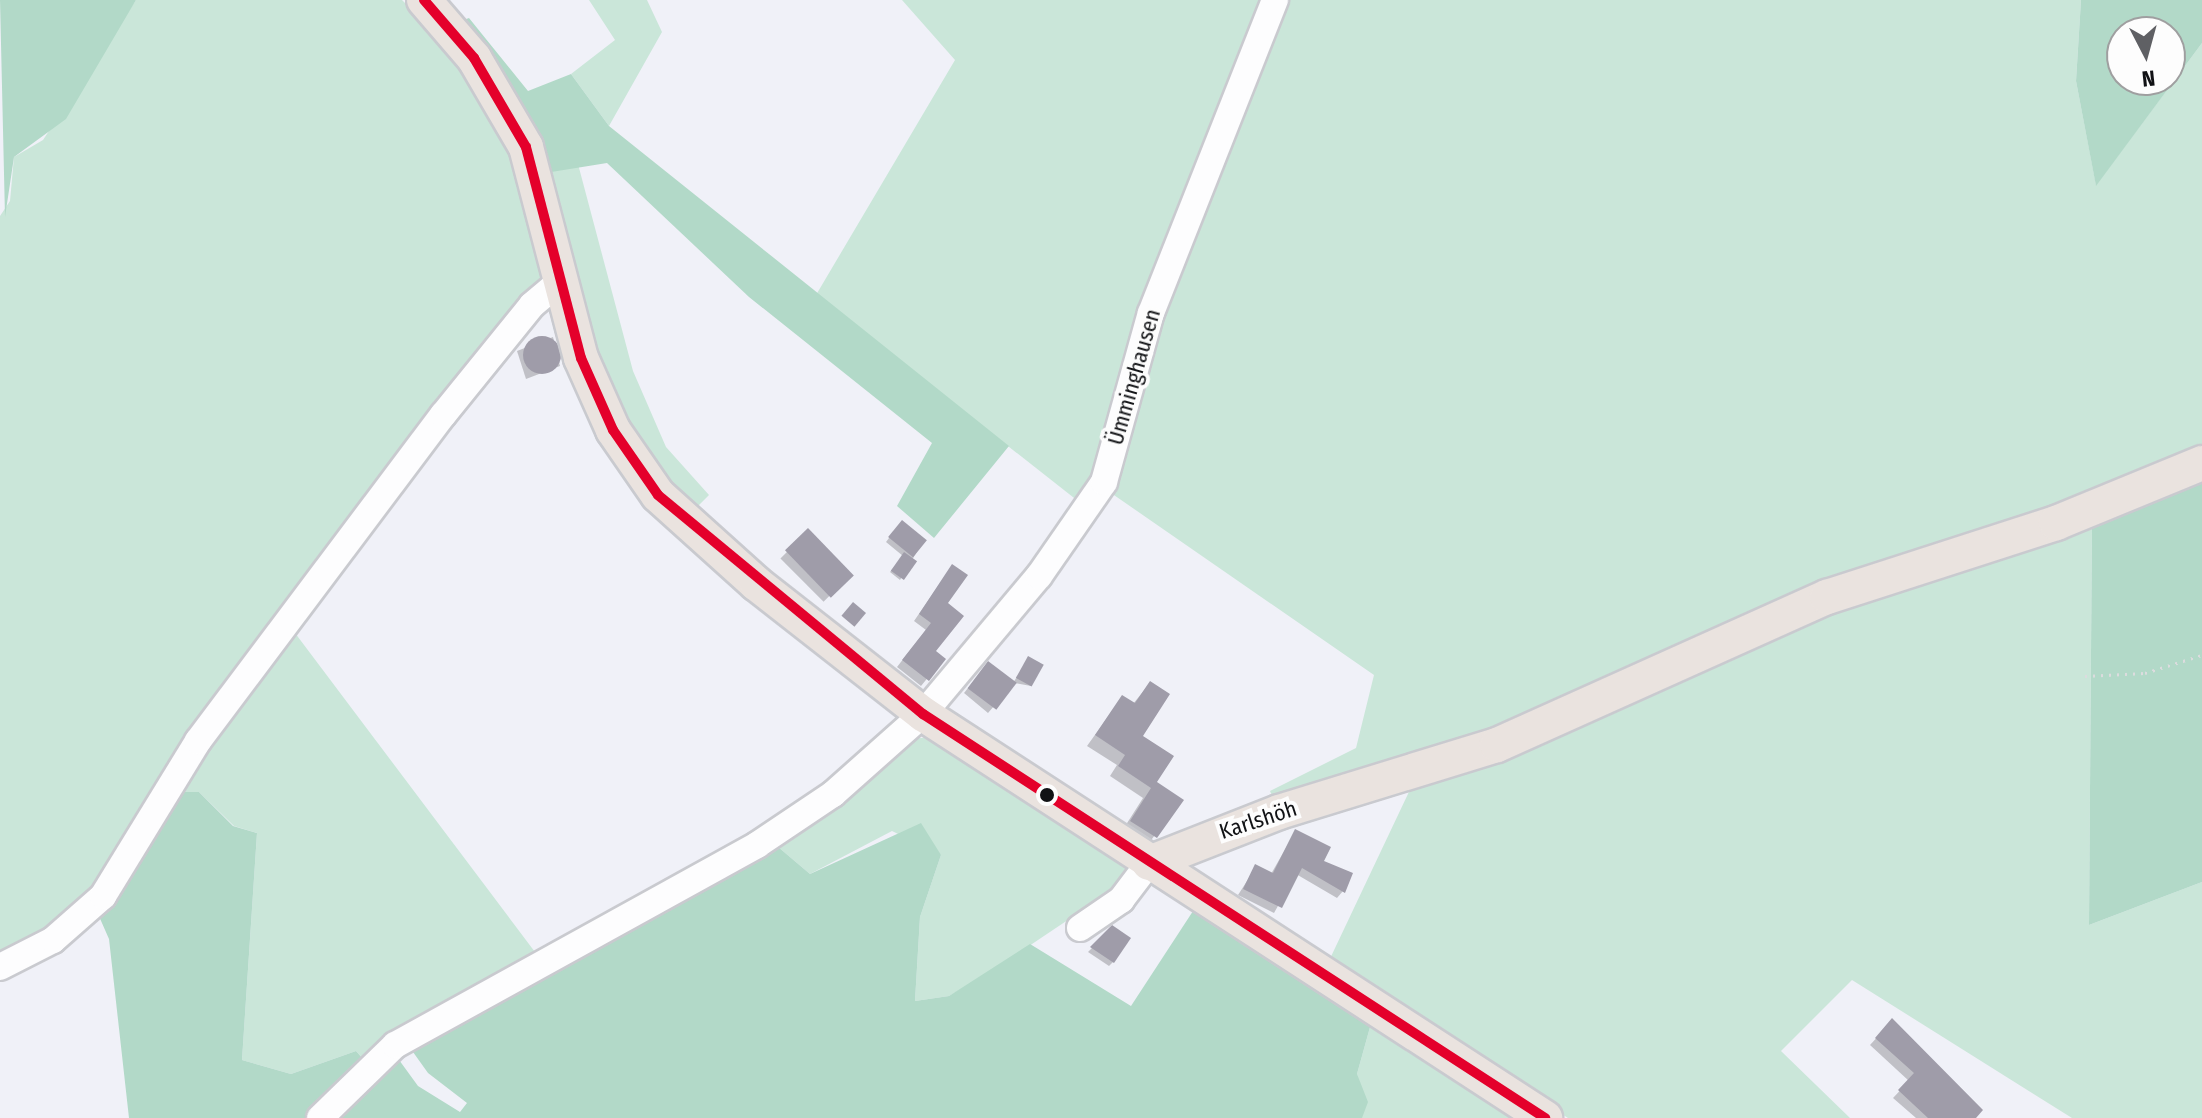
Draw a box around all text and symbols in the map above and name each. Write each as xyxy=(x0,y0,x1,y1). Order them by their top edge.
north arrow xyxy=(2106,16,2186,96)
text: N xyxy=(2140,64,2156,92)
street label: Ümminghausen xyxy=(1102,306,1166,448)
unlabelled marker xyxy=(1039,787,1055,803)
street label: Karlshöh xyxy=(1216,795,1300,845)

